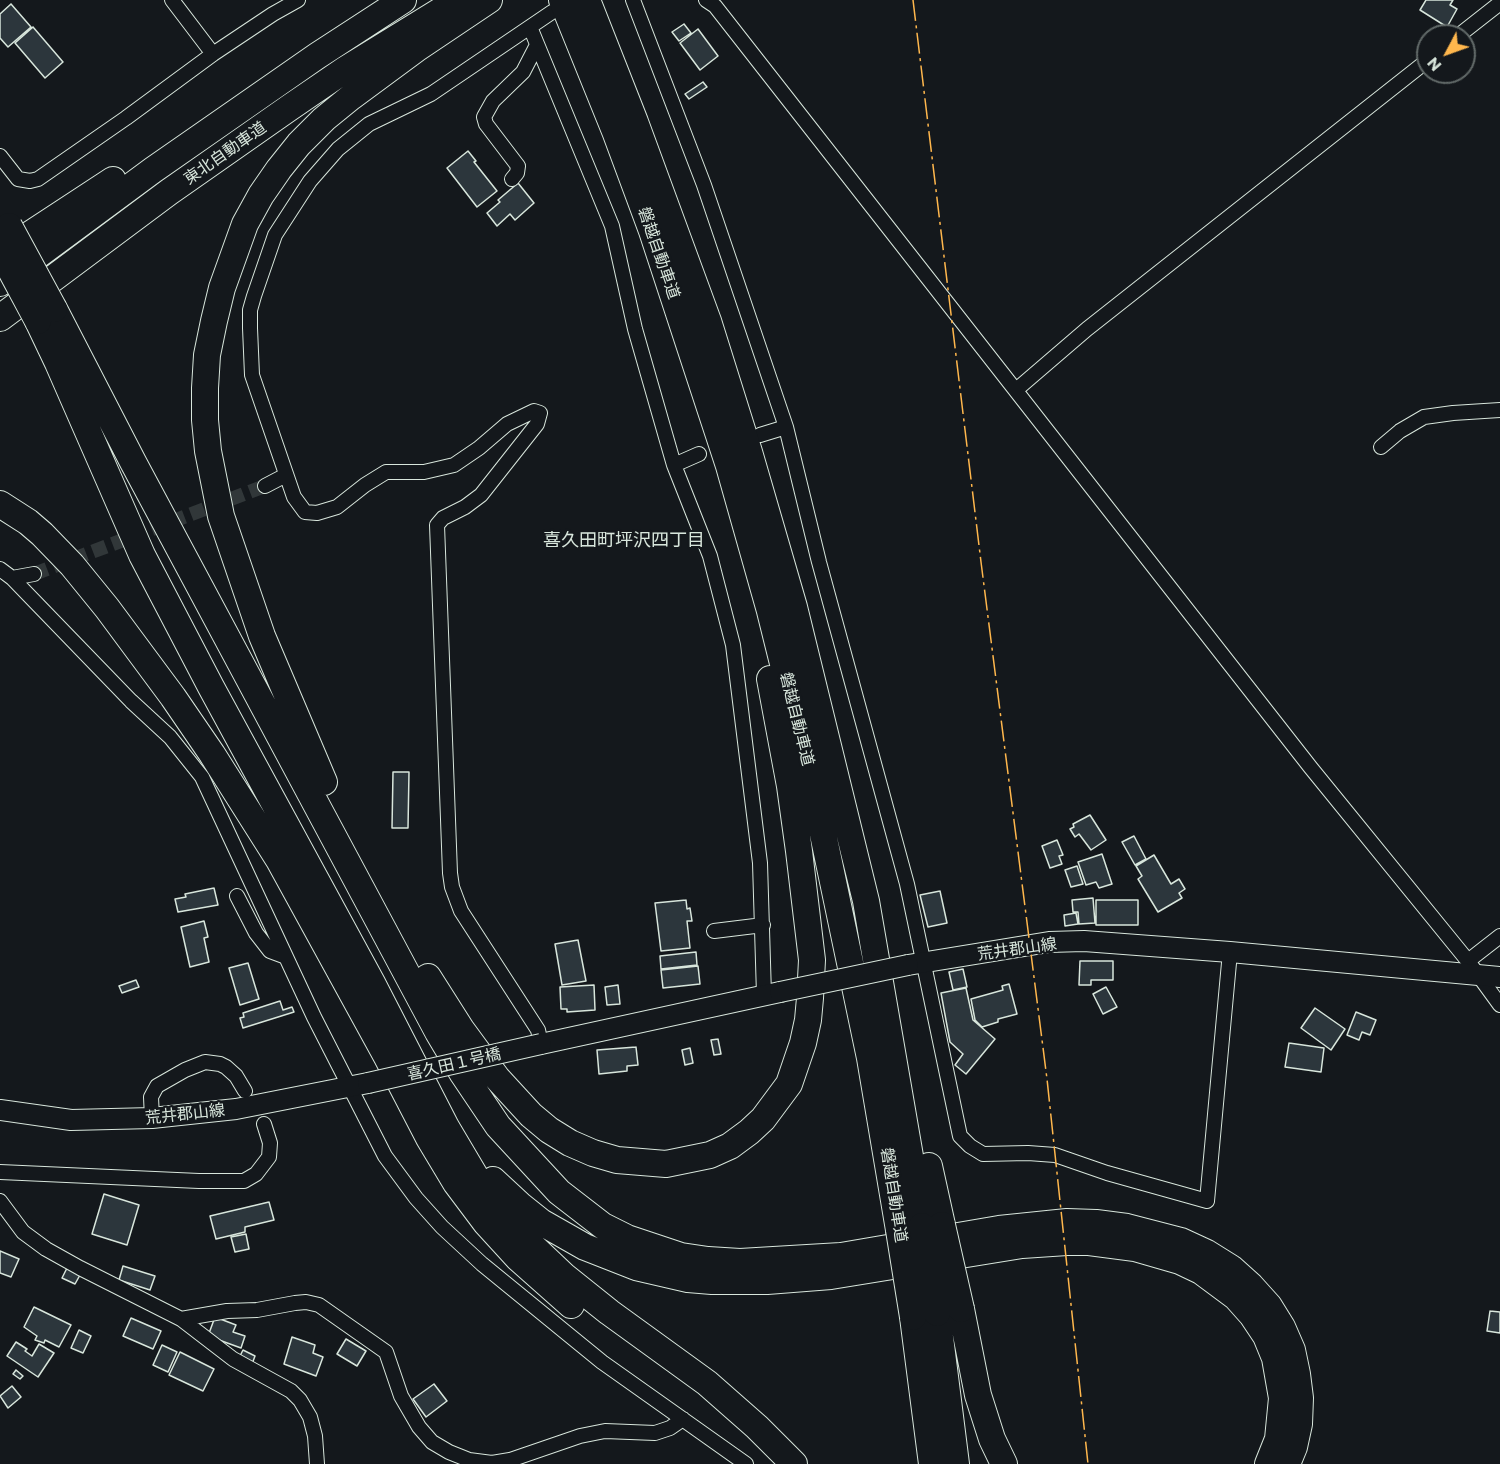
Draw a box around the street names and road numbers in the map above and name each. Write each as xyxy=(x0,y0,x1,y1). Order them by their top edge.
street label: 東北自動車道 xyxy=(180,118,270,188)
street label: 磐越自動車道 xyxy=(634,204,684,302)
street label: 磐越自動車道 xyxy=(776,670,818,768)
street label: 荒井郡山線 xyxy=(976,934,1058,964)
street label: 喜久田１号橋 xyxy=(405,1044,503,1084)
street label: 荒井郡山線 xyxy=(144,1100,226,1128)
street label: 磐越自動車道 xyxy=(877,1146,911,1244)

